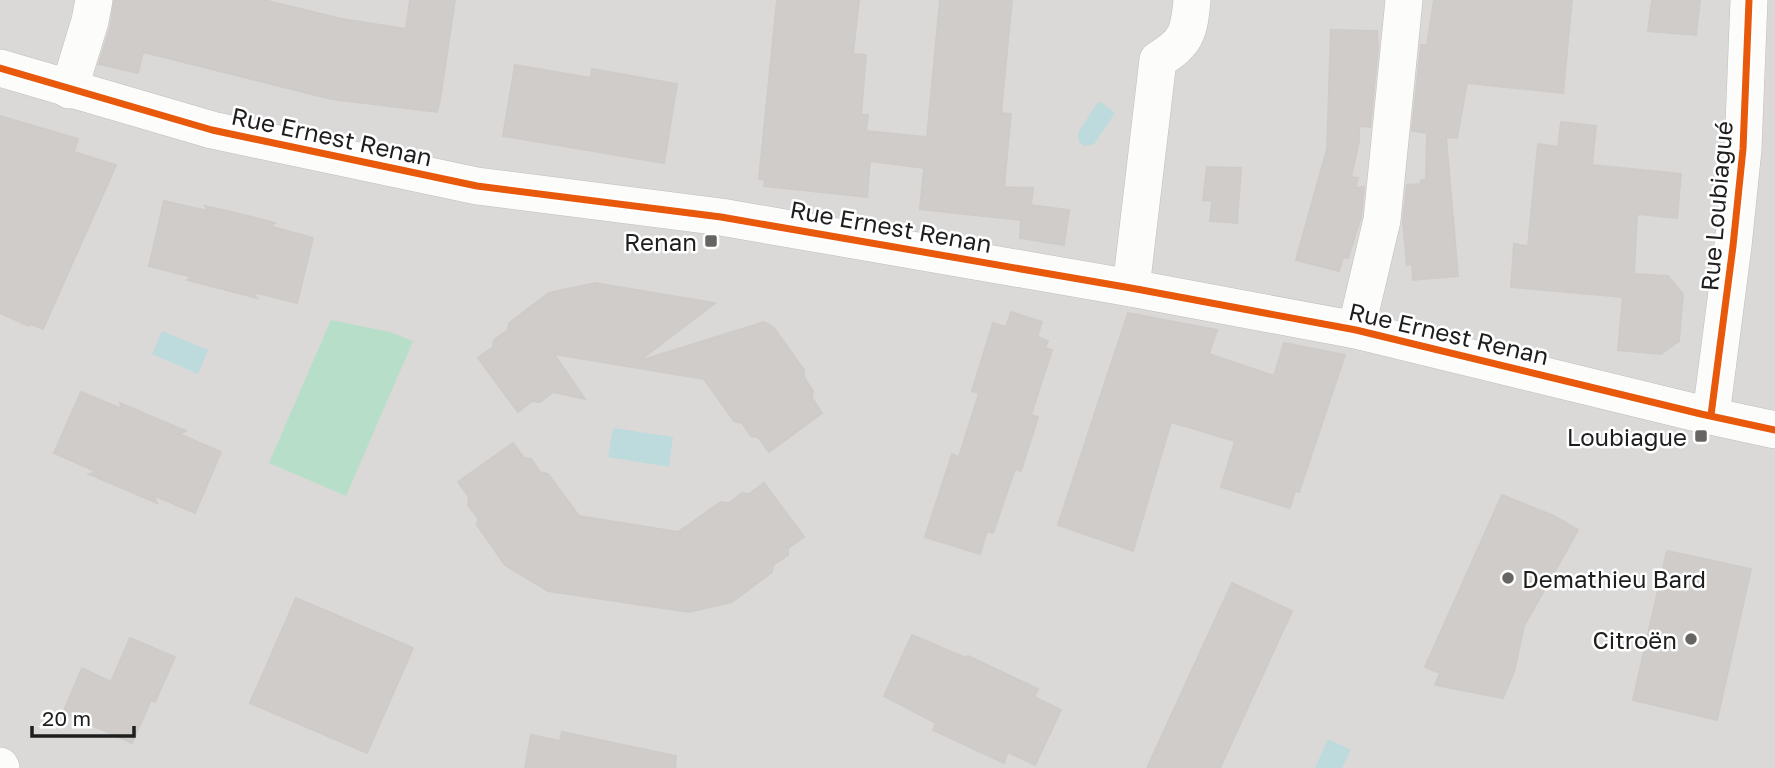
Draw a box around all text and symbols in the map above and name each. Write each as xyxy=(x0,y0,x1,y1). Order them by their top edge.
street label: Rue Ernest Renan xyxy=(229,101,435,171)
street label: Rue Loubiagué xyxy=(1694,120,1738,292)
street label: Rue Ernest Renan xyxy=(788,194,994,258)
place label: Renan xyxy=(624,227,697,256)
marker: Renan xyxy=(703,233,719,249)
street label: Rue Ernest Renan xyxy=(1346,296,1552,370)
place label: Loubiague xyxy=(1567,422,1687,451)
marker: Loubiague xyxy=(1693,428,1709,444)
place label: Demathieu Bard xyxy=(1522,564,1706,593)
marker: Demathieu Bard xyxy=(1500,570,1516,586)
place label: Citroën xyxy=(1592,625,1677,654)
marker: Citroën xyxy=(1683,631,1699,647)
scale bar xyxy=(32,694,133,738)
text: 20 m xyxy=(42,705,91,731)

